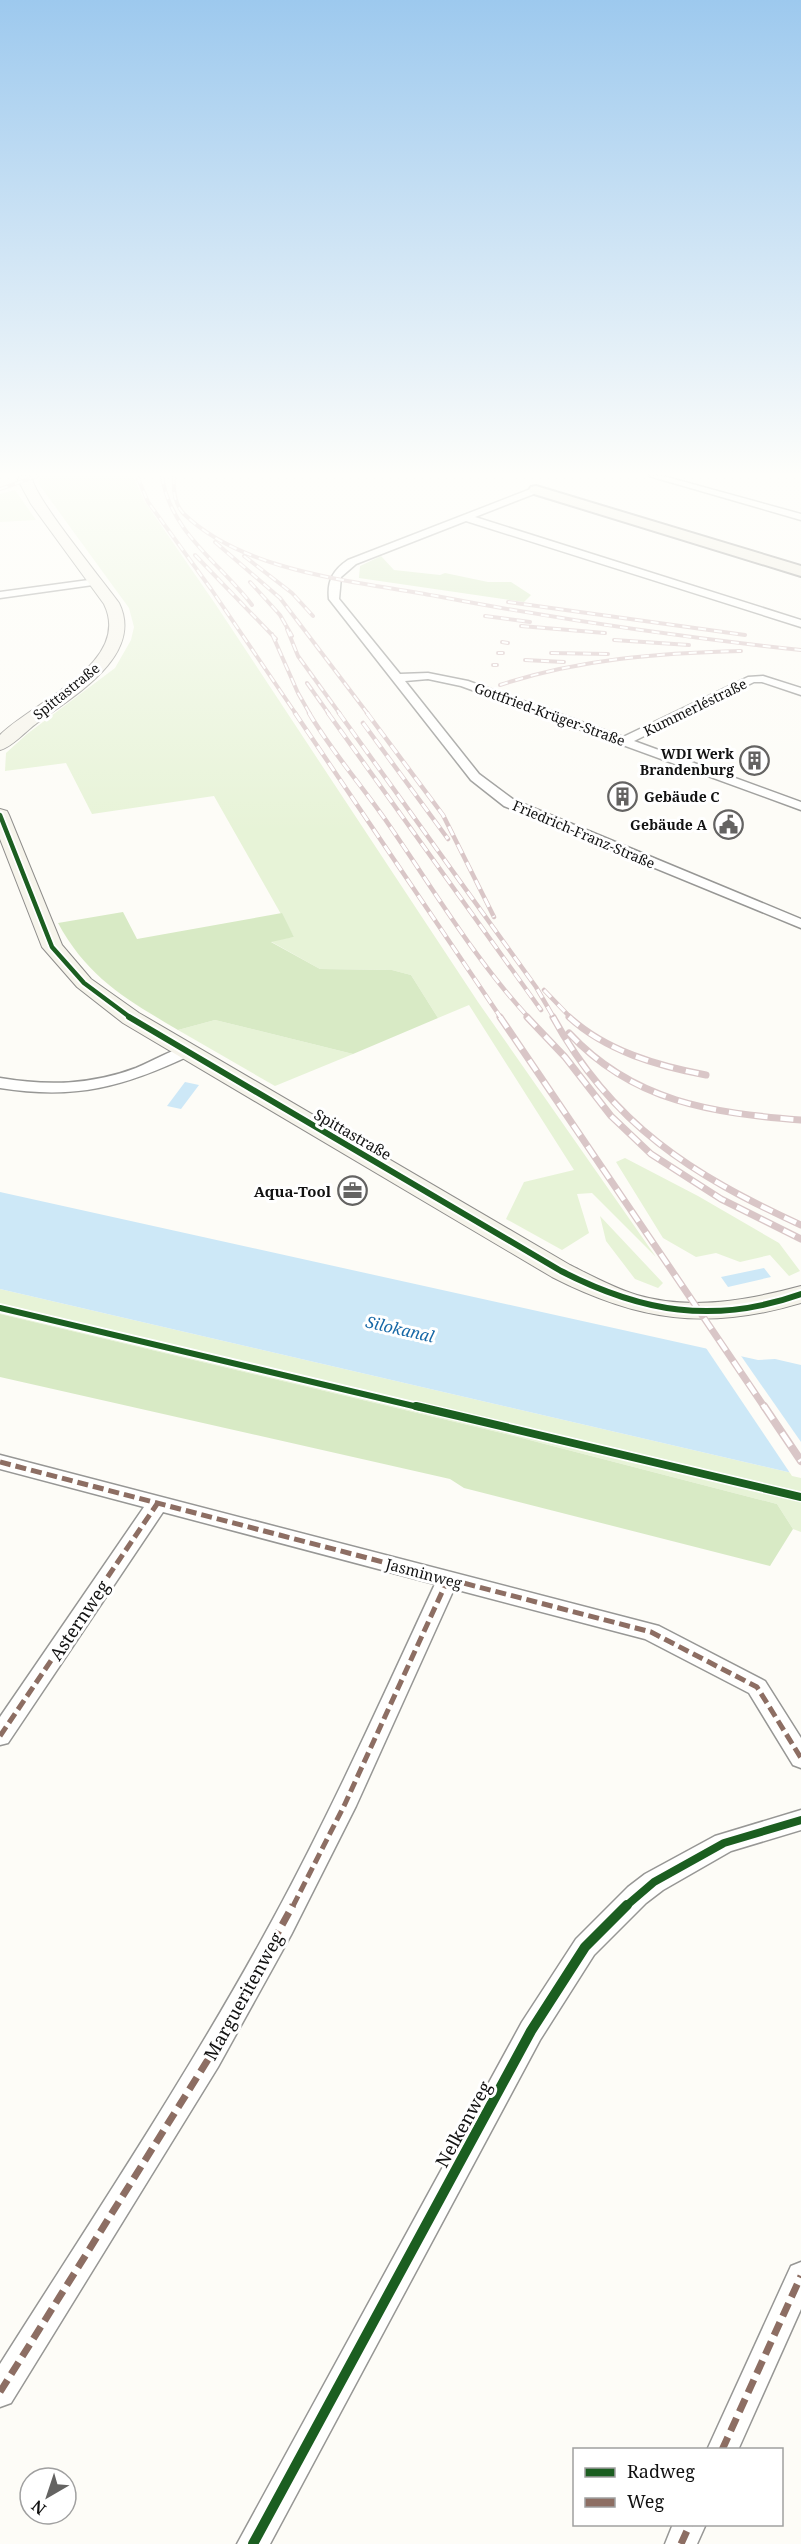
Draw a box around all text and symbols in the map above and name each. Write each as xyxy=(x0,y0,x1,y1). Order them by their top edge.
street label: Spittastraße xyxy=(29,658,103,724)
street label: Kummerléstraße xyxy=(640,674,750,740)
street label: Gottfried-Krüger-Straße xyxy=(472,678,628,750)
place label: WDI Werk Brandenburg xyxy=(640,744,734,779)
building icon: WDI Werk Brandenburg xyxy=(739,745,771,777)
building icon: Gebäude C xyxy=(607,780,639,812)
place label: Gebäude C xyxy=(644,787,720,806)
street label: Friedrich-Franz-Straße xyxy=(510,795,658,873)
public building icon: Gebäude A xyxy=(712,808,744,840)
place label: Gebäude A xyxy=(630,815,707,834)
street label: Spittastraße xyxy=(311,1104,395,1164)
office icon: Aqua-Tool xyxy=(336,1175,368,1207)
place label: Aqua-Tool xyxy=(254,1181,332,1201)
water label: Silokanal xyxy=(364,1310,437,1348)
street label: Jasminweg xyxy=(383,1553,464,1593)
street label: Asternweg xyxy=(43,1575,115,1665)
street label: Margueritenweg xyxy=(198,1927,288,2064)
street label: Nelkenweg xyxy=(429,2076,497,2171)
legend xyxy=(573,2448,783,2526)
text: Radweg xyxy=(627,2459,695,2483)
north arrow xyxy=(18,2466,78,2526)
text: Weg xyxy=(627,2489,664,2513)
text: N xyxy=(26,2495,50,2520)

